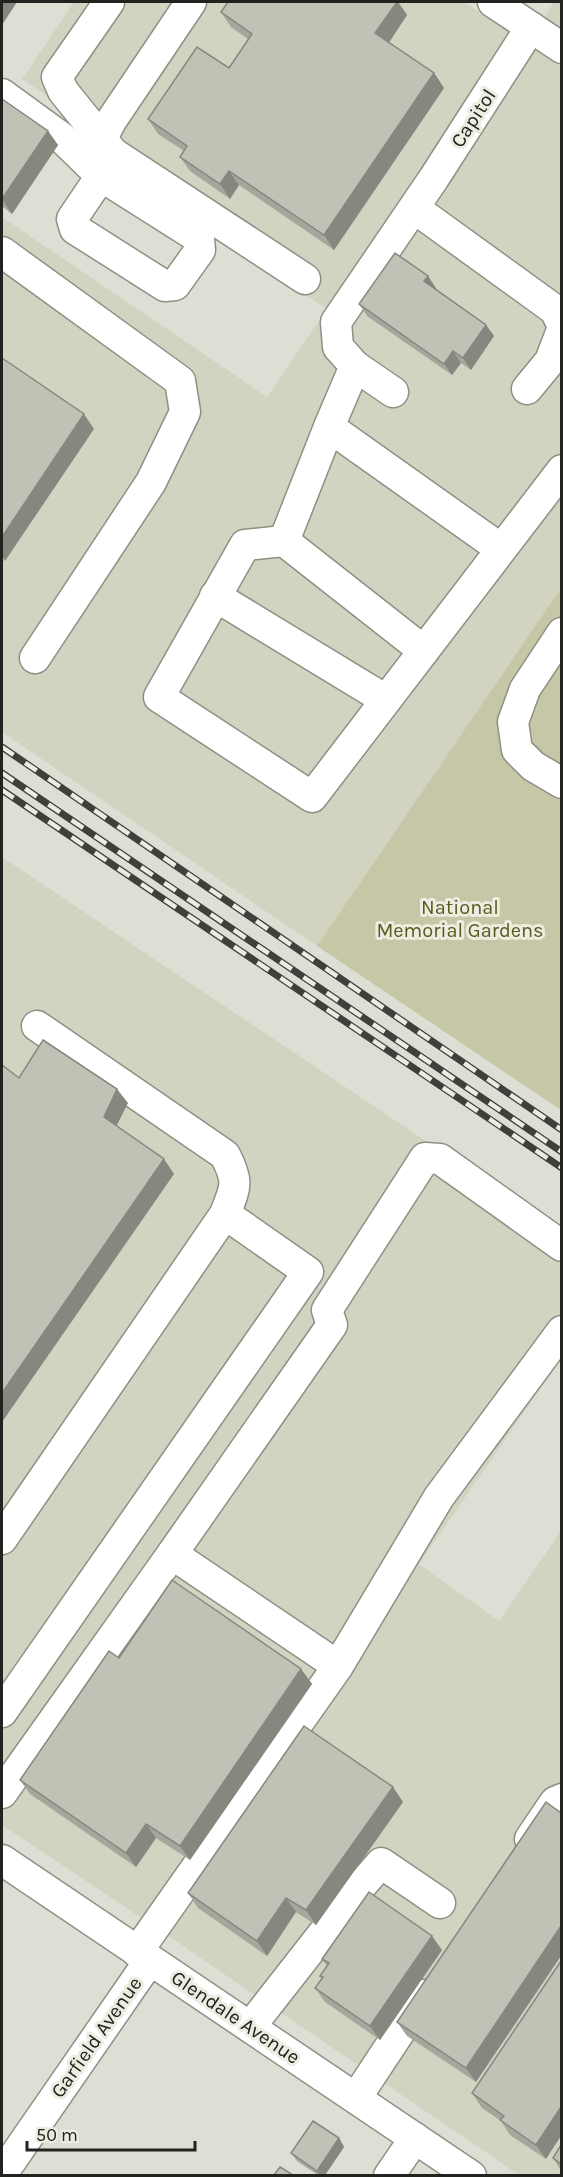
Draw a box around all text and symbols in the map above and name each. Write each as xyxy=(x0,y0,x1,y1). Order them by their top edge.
street label: Capitol xyxy=(446,85,501,152)
park label: National Memorial Gardens xyxy=(376,896,544,942)
street label: Glendale Avenue xyxy=(167,1966,304,2069)
street label: Garfield Avenue xyxy=(46,1972,147,2102)
scale bar xyxy=(27,2114,195,2152)
text: 50 m xyxy=(36,2124,78,2146)

